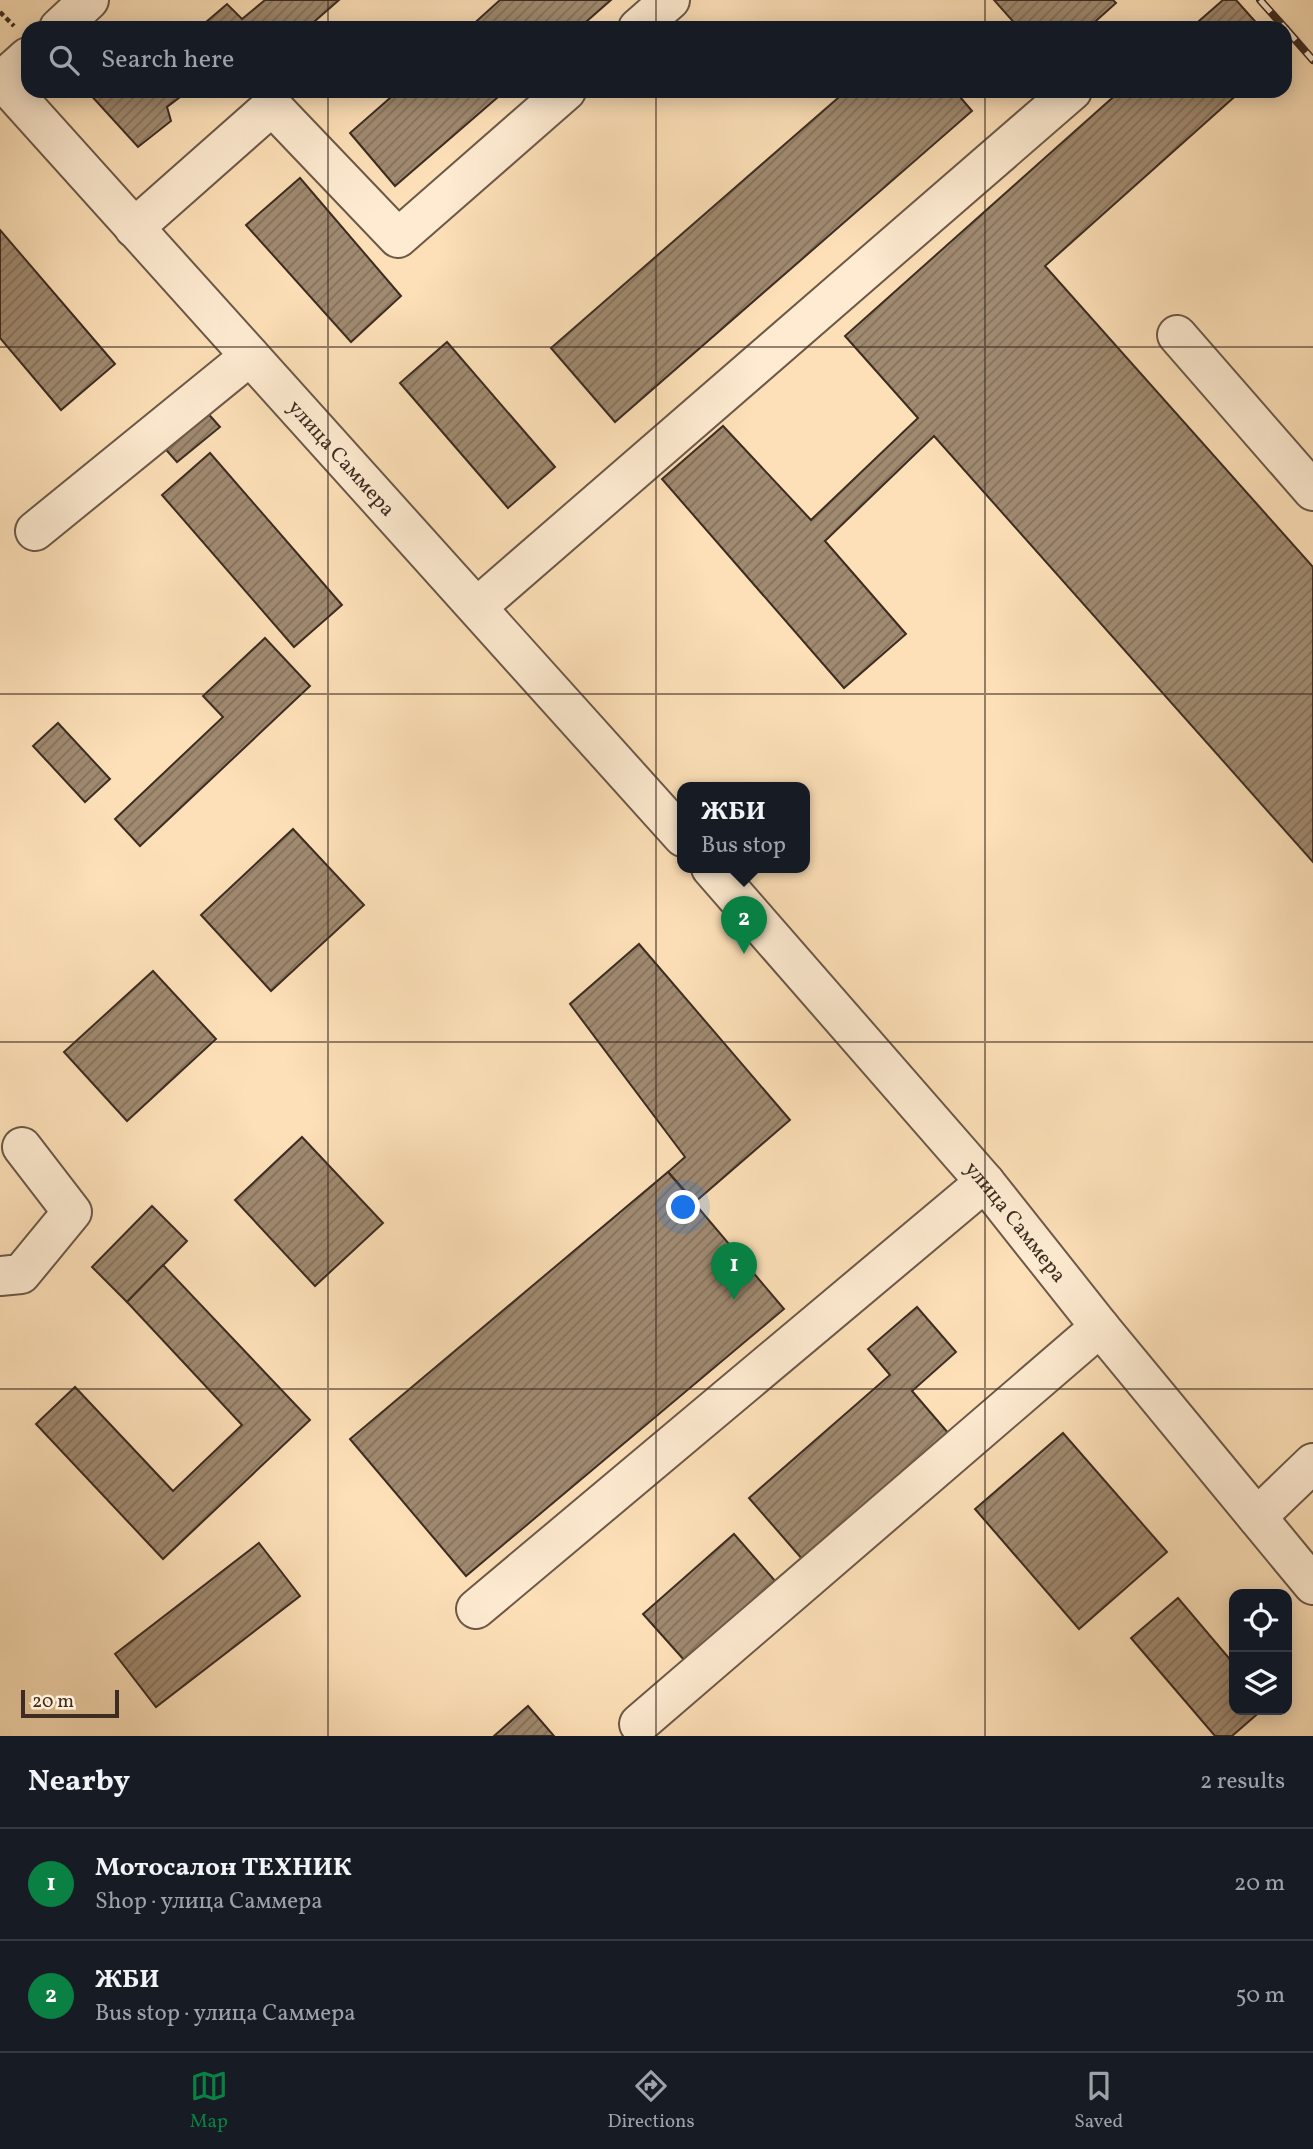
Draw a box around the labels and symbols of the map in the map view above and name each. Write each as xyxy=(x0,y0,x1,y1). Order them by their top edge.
street label: улица Саммера xyxy=(280,394,401,524)
pin: 2 xyxy=(721,896,767,954)
street label: улица Саммера xyxy=(957,1156,1072,1289)
your location xyxy=(666,1190,700,1224)
pin: 1 xyxy=(711,1242,757,1300)
scale bar xyxy=(21,1687,119,1719)

